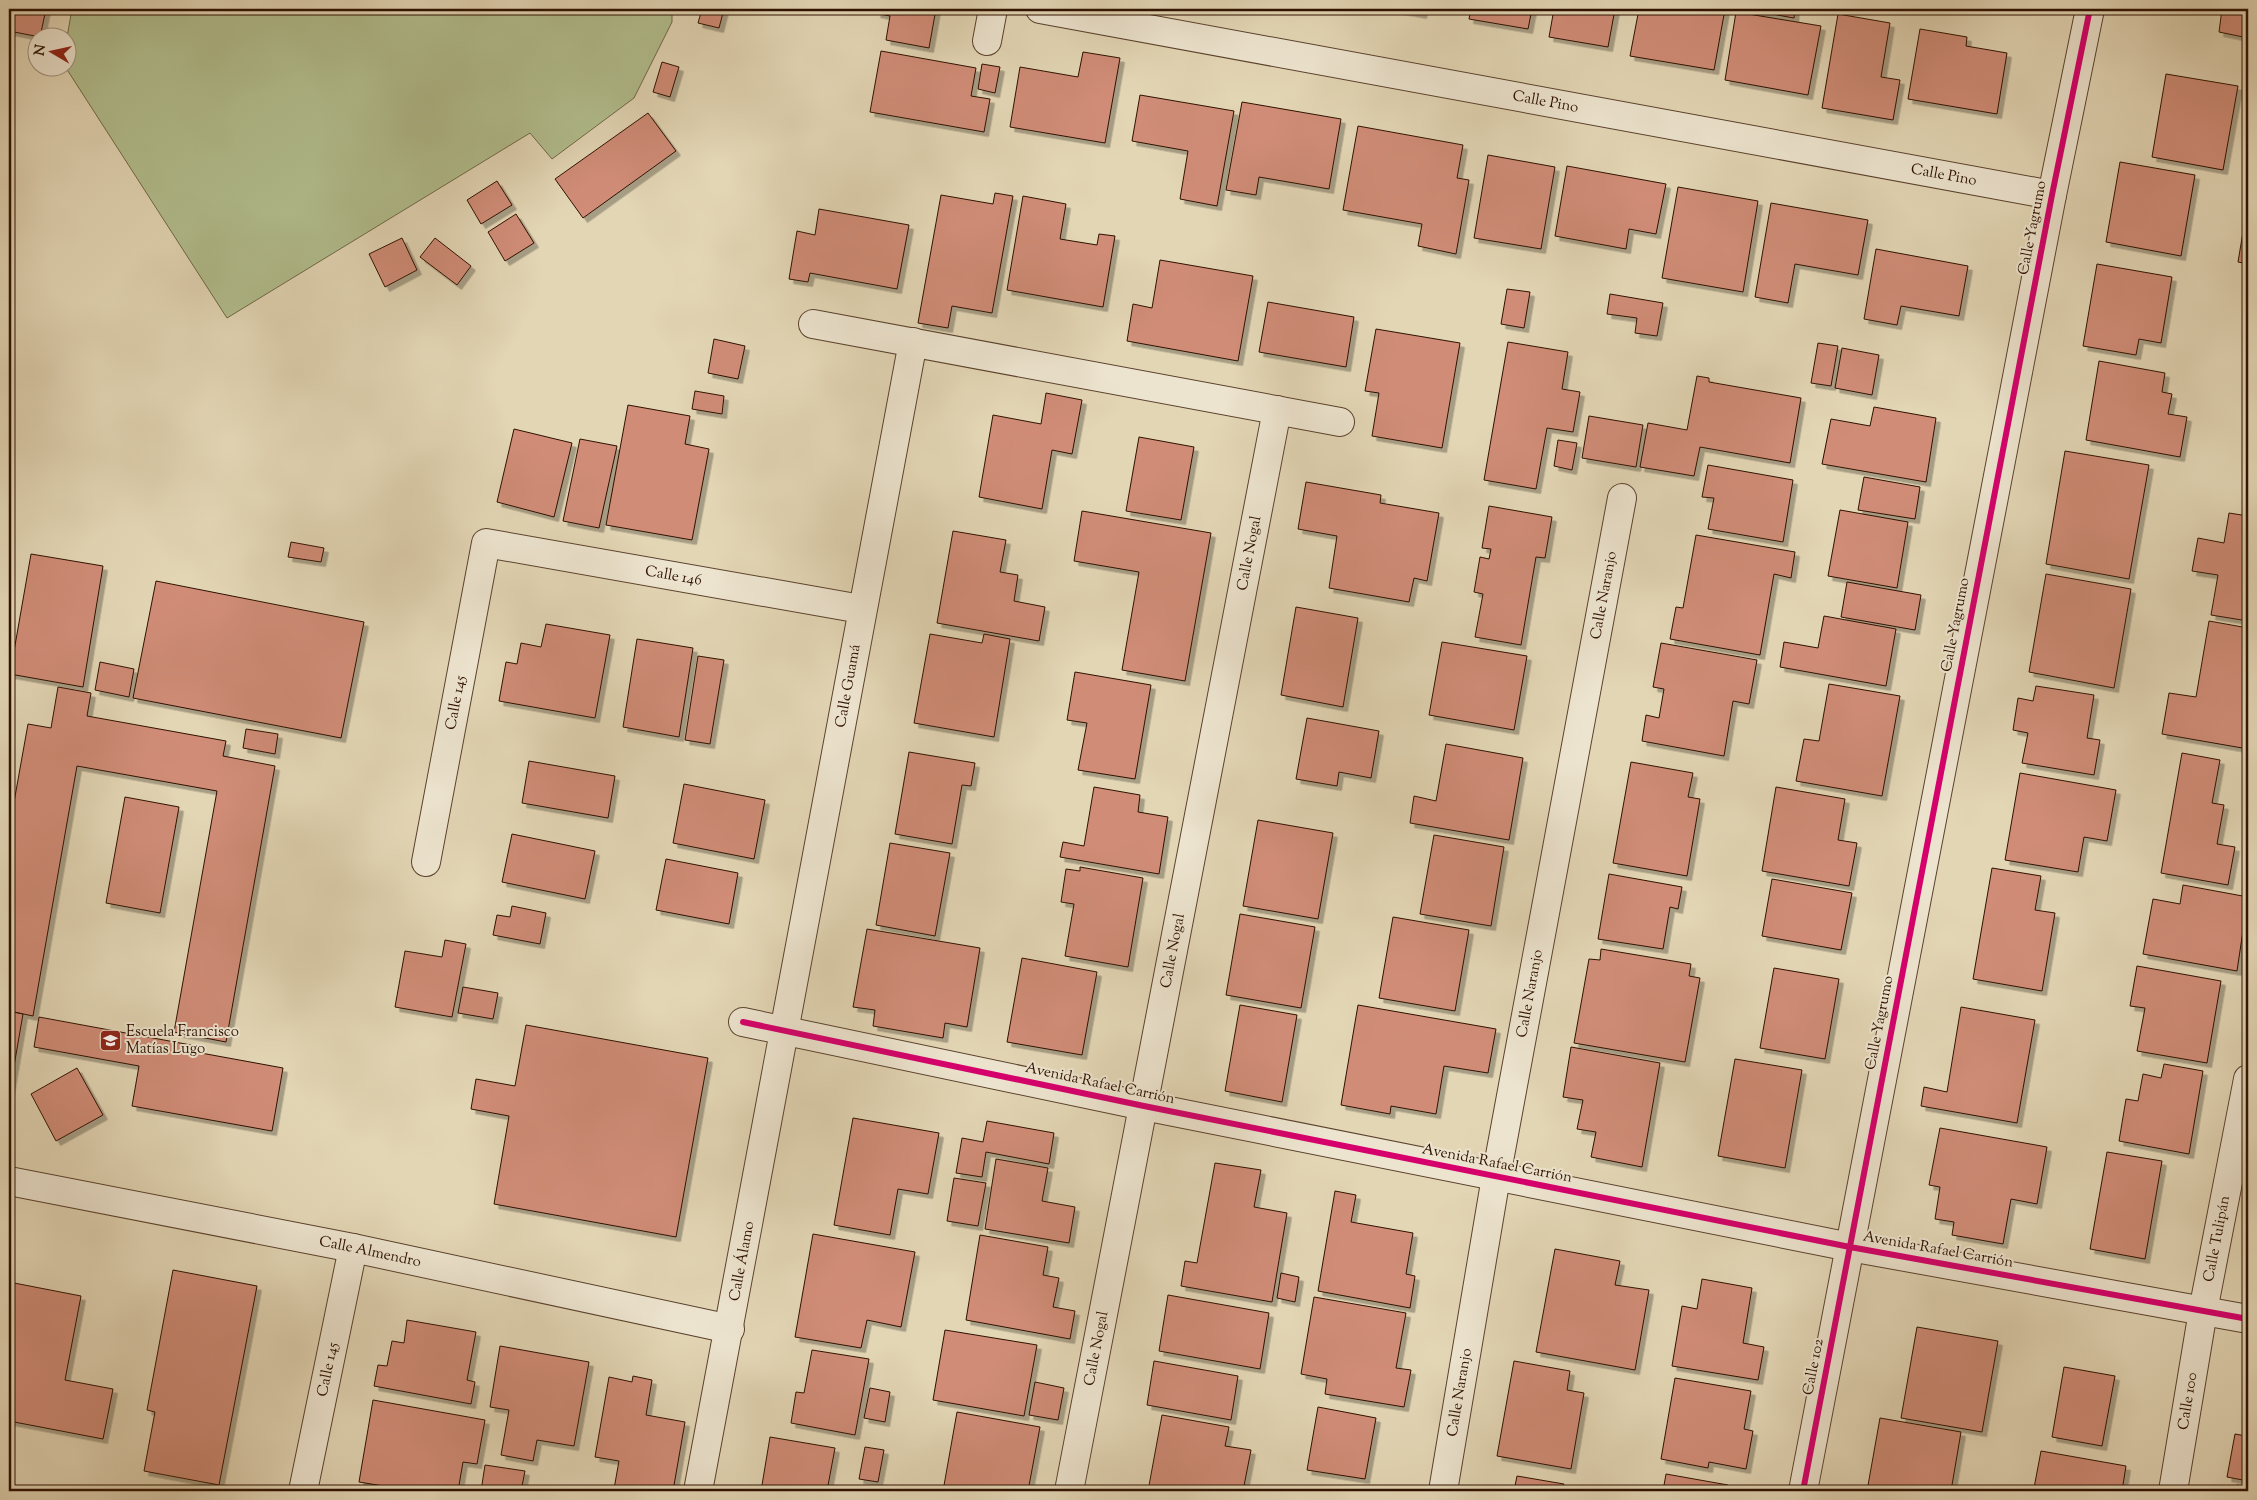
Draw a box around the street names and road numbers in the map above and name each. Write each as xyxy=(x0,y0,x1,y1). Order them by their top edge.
street label: Calle Pino xyxy=(1511,86,1580,118)
street label: Calle Pino xyxy=(1909,159,1979,191)
street label: Calle Yagrumo xyxy=(2014,179,2052,277)
street label: Calle Nogal xyxy=(1232,514,1267,592)
street label: Calle Naranjo xyxy=(1585,549,1622,641)
street label: Calle 146 xyxy=(644,561,704,591)
street label: Calle Yagrumo xyxy=(1937,576,1975,674)
street label: Calle Guamá xyxy=(830,642,866,729)
street label: Calle 145 xyxy=(441,674,471,732)
street label: Calle Nogal xyxy=(1155,912,1190,990)
street label: Calle Naranjo xyxy=(1512,948,1549,1039)
street label: Calle Yagrumo xyxy=(1861,974,1899,1072)
street label: Avenida Rafael Carrión xyxy=(1023,1058,1177,1110)
street label: Avenida Rafael Carrión xyxy=(1420,1139,1574,1189)
street label: Calle Tulipán xyxy=(2198,1194,2236,1284)
street label: Calle Álamo xyxy=(724,1219,760,1303)
street label: Avenida Rafael Carrión xyxy=(1861,1226,2015,1274)
street label: Calle Almendro xyxy=(317,1231,423,1273)
street label: Calle Nogal xyxy=(1079,1309,1114,1388)
street label: Calle 102 xyxy=(1798,1337,1830,1397)
street label: Calle 145 xyxy=(312,1340,344,1399)
street label: Calle Naranjo xyxy=(1442,1347,1477,1438)
street label: Calle 100 xyxy=(2173,1371,2203,1432)

